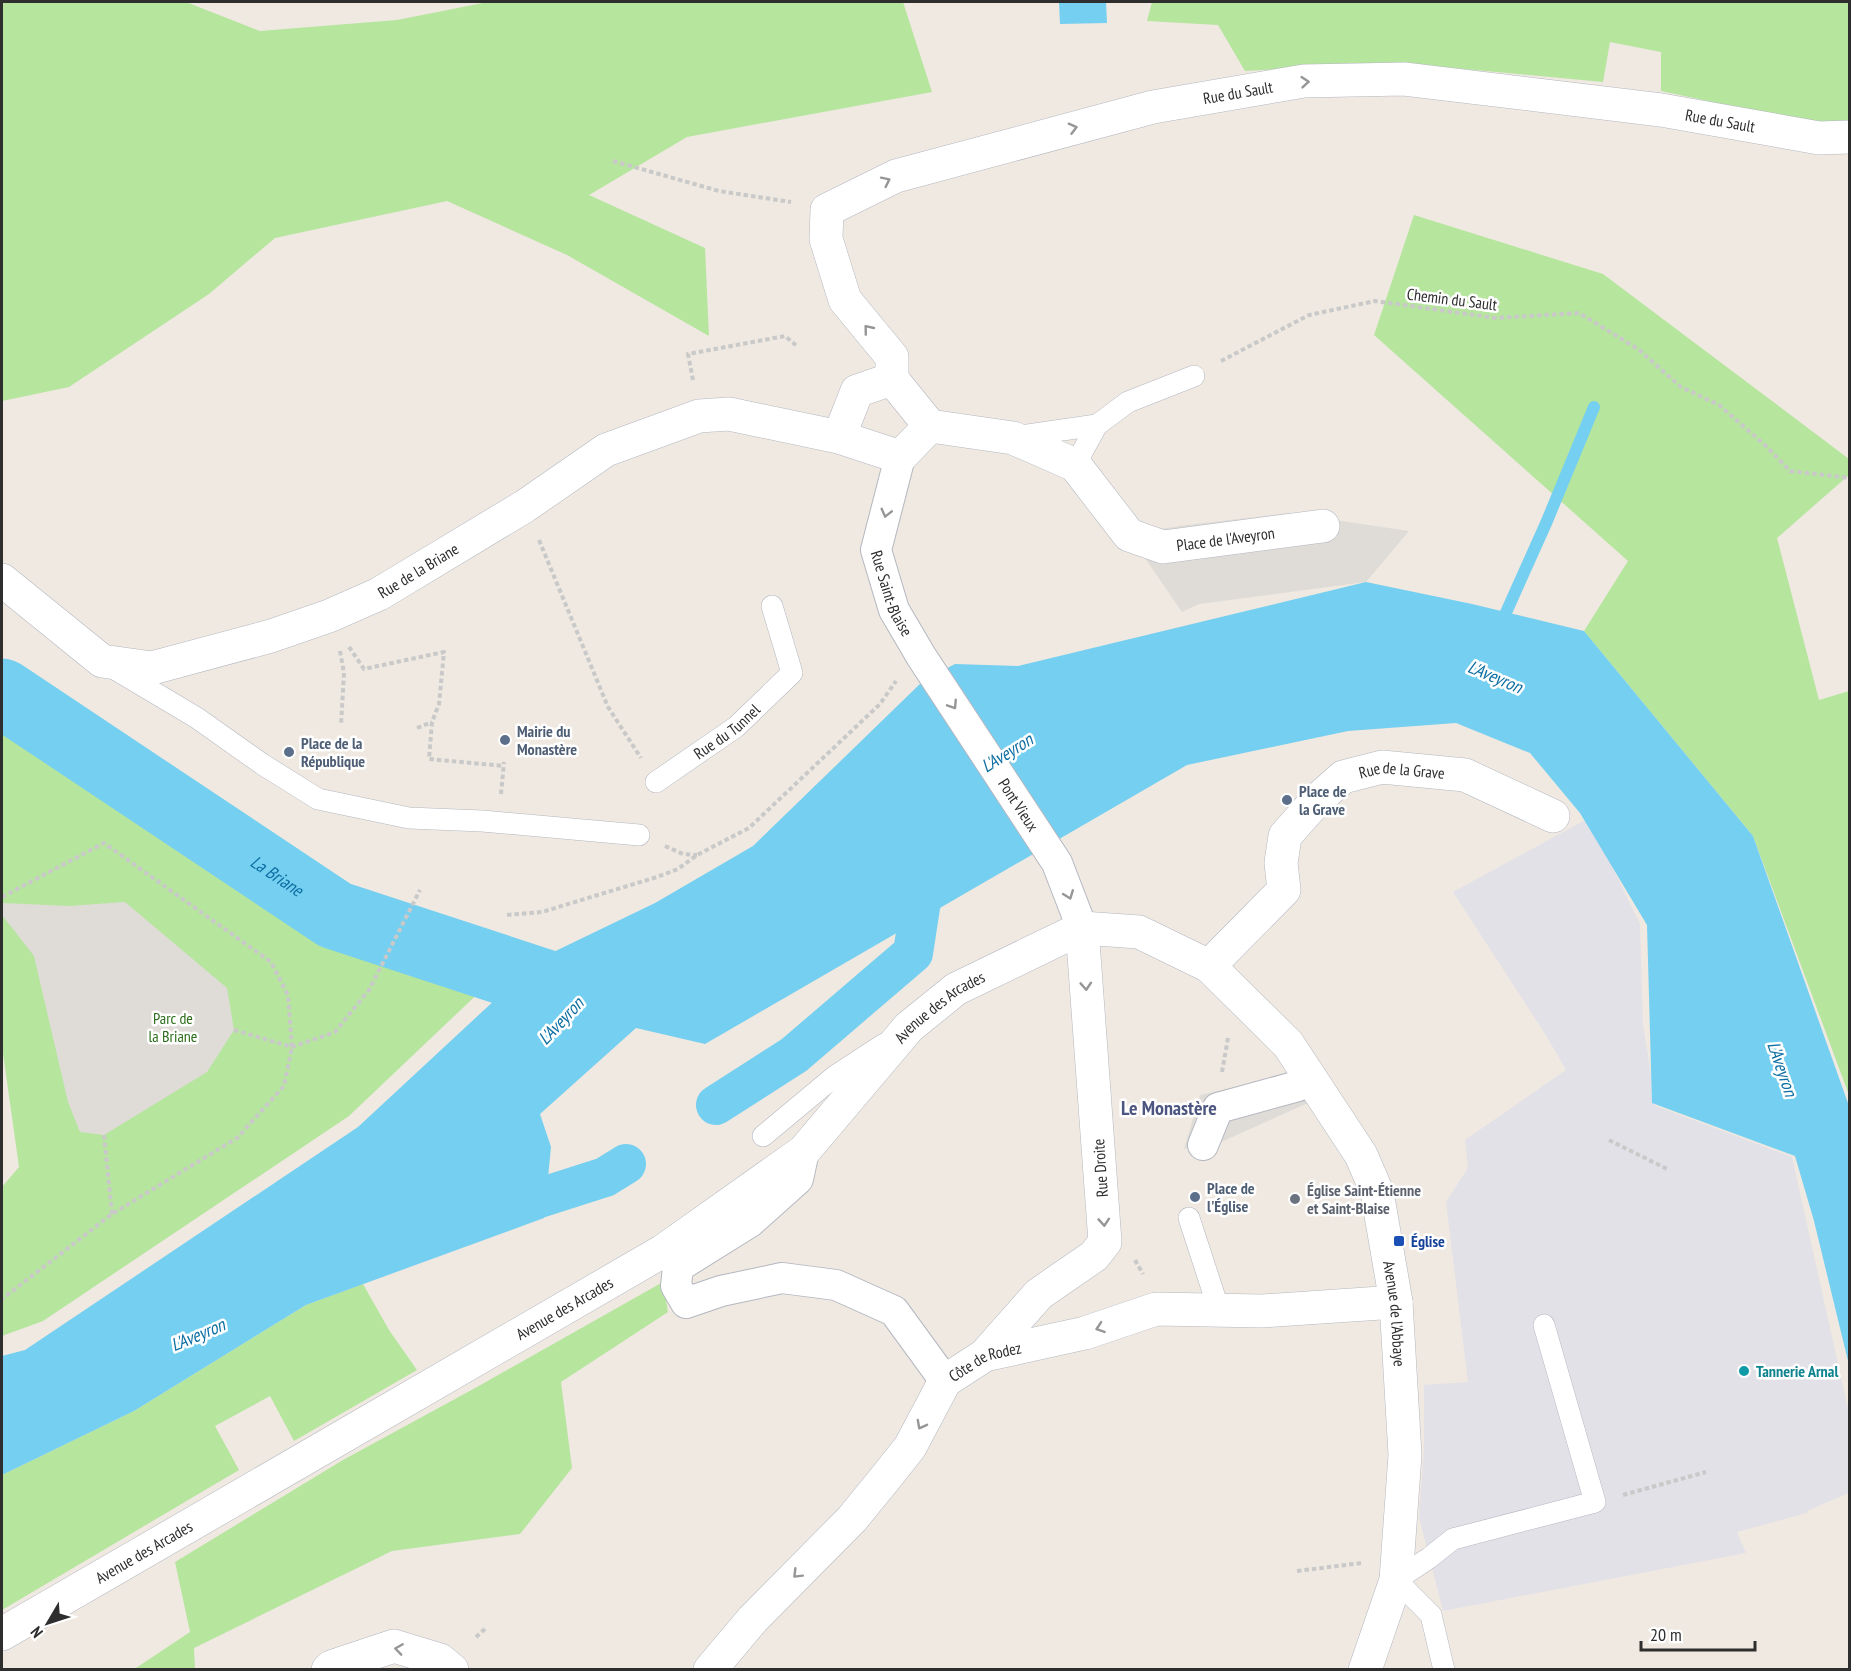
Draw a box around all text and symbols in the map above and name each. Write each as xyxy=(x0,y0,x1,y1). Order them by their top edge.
street label: Rue du Sault xyxy=(1202,76,1275,108)
one-way arrow xyxy=(1301,76,1310,89)
street label: Rue du Sault xyxy=(1684,105,1757,137)
one-way arrow xyxy=(1068,123,1078,136)
one-way arrow xyxy=(879,177,890,189)
street label: Chemin du Sault xyxy=(1406,284,1499,315)
one-way arrow xyxy=(865,324,876,335)
one-way arrow xyxy=(880,508,893,518)
street label: Place de l'Aveyron xyxy=(1175,522,1276,555)
street label: Rue de la Briane xyxy=(374,538,462,602)
street label: Rue Saint-Blaise xyxy=(867,548,917,640)
water label: L'Aveyron xyxy=(1465,655,1527,699)
one-way arrow xyxy=(946,698,957,709)
street label: Rue du Tunnel xyxy=(690,699,764,763)
place label: Mairie du Monastère xyxy=(517,721,577,759)
water label: L'Aveyron xyxy=(977,727,1038,777)
place label: Place de la République xyxy=(301,733,365,771)
marker: Mairie du Monastère xyxy=(498,733,512,747)
marker: Place de la République xyxy=(282,745,296,759)
street label: Rue de la Grave xyxy=(1357,757,1446,783)
street label: Pont Vieux xyxy=(994,775,1044,835)
place label: Place de la Grave xyxy=(1299,781,1347,819)
marker: Place de la Grave xyxy=(1280,793,1294,807)
water label: La Briane xyxy=(246,850,309,902)
one-way arrow xyxy=(1062,889,1074,900)
street label: Avenue des Arcades xyxy=(890,967,988,1047)
one-way arrow xyxy=(1079,981,1092,990)
water label: L'Aveyron xyxy=(533,991,589,1049)
park label: Parc de la Briane xyxy=(149,1008,197,1046)
water label: L'Aveyron xyxy=(1762,1038,1803,1100)
district label: Le Monastère xyxy=(1121,1095,1217,1121)
street label: Rue Droite xyxy=(1088,1138,1112,1198)
place label: Place de l'Église xyxy=(1207,1178,1255,1216)
place label: Église Saint-Étienne et Saint-Blaise xyxy=(1307,1180,1421,1218)
marker: Place de l'Église xyxy=(1188,1190,1202,1204)
marker: Église Saint-Étienne et Saint-Blaise xyxy=(1288,1192,1302,1206)
one-way arrow xyxy=(1097,1218,1110,1227)
place label: Église xyxy=(1411,1231,1445,1251)
marker: Église xyxy=(1392,1234,1406,1248)
street label: Avenue de l'Abbaye xyxy=(1379,1259,1410,1367)
street label: Avenue des Arcades xyxy=(512,1272,617,1344)
water label: L'Aveyron xyxy=(167,1312,229,1356)
one-way arrow xyxy=(1095,1321,1106,1333)
street label: Côte de Rodez xyxy=(945,1337,1023,1386)
place label: Tannerie Arnal xyxy=(1756,1361,1838,1381)
marker: Tannerie Arnal xyxy=(1737,1364,1751,1378)
one-way arrow xyxy=(917,1419,929,1430)
street label: Avenue des Arcades xyxy=(92,1516,196,1588)
one-way arrow xyxy=(794,1567,805,1578)
north arrow xyxy=(18,1593,78,1653)
scale bar xyxy=(1641,1614,1755,1652)
text: N xyxy=(26,1623,47,1642)
text: 20 m xyxy=(1650,1623,1682,1646)
one-way arrow xyxy=(394,1644,403,1656)

